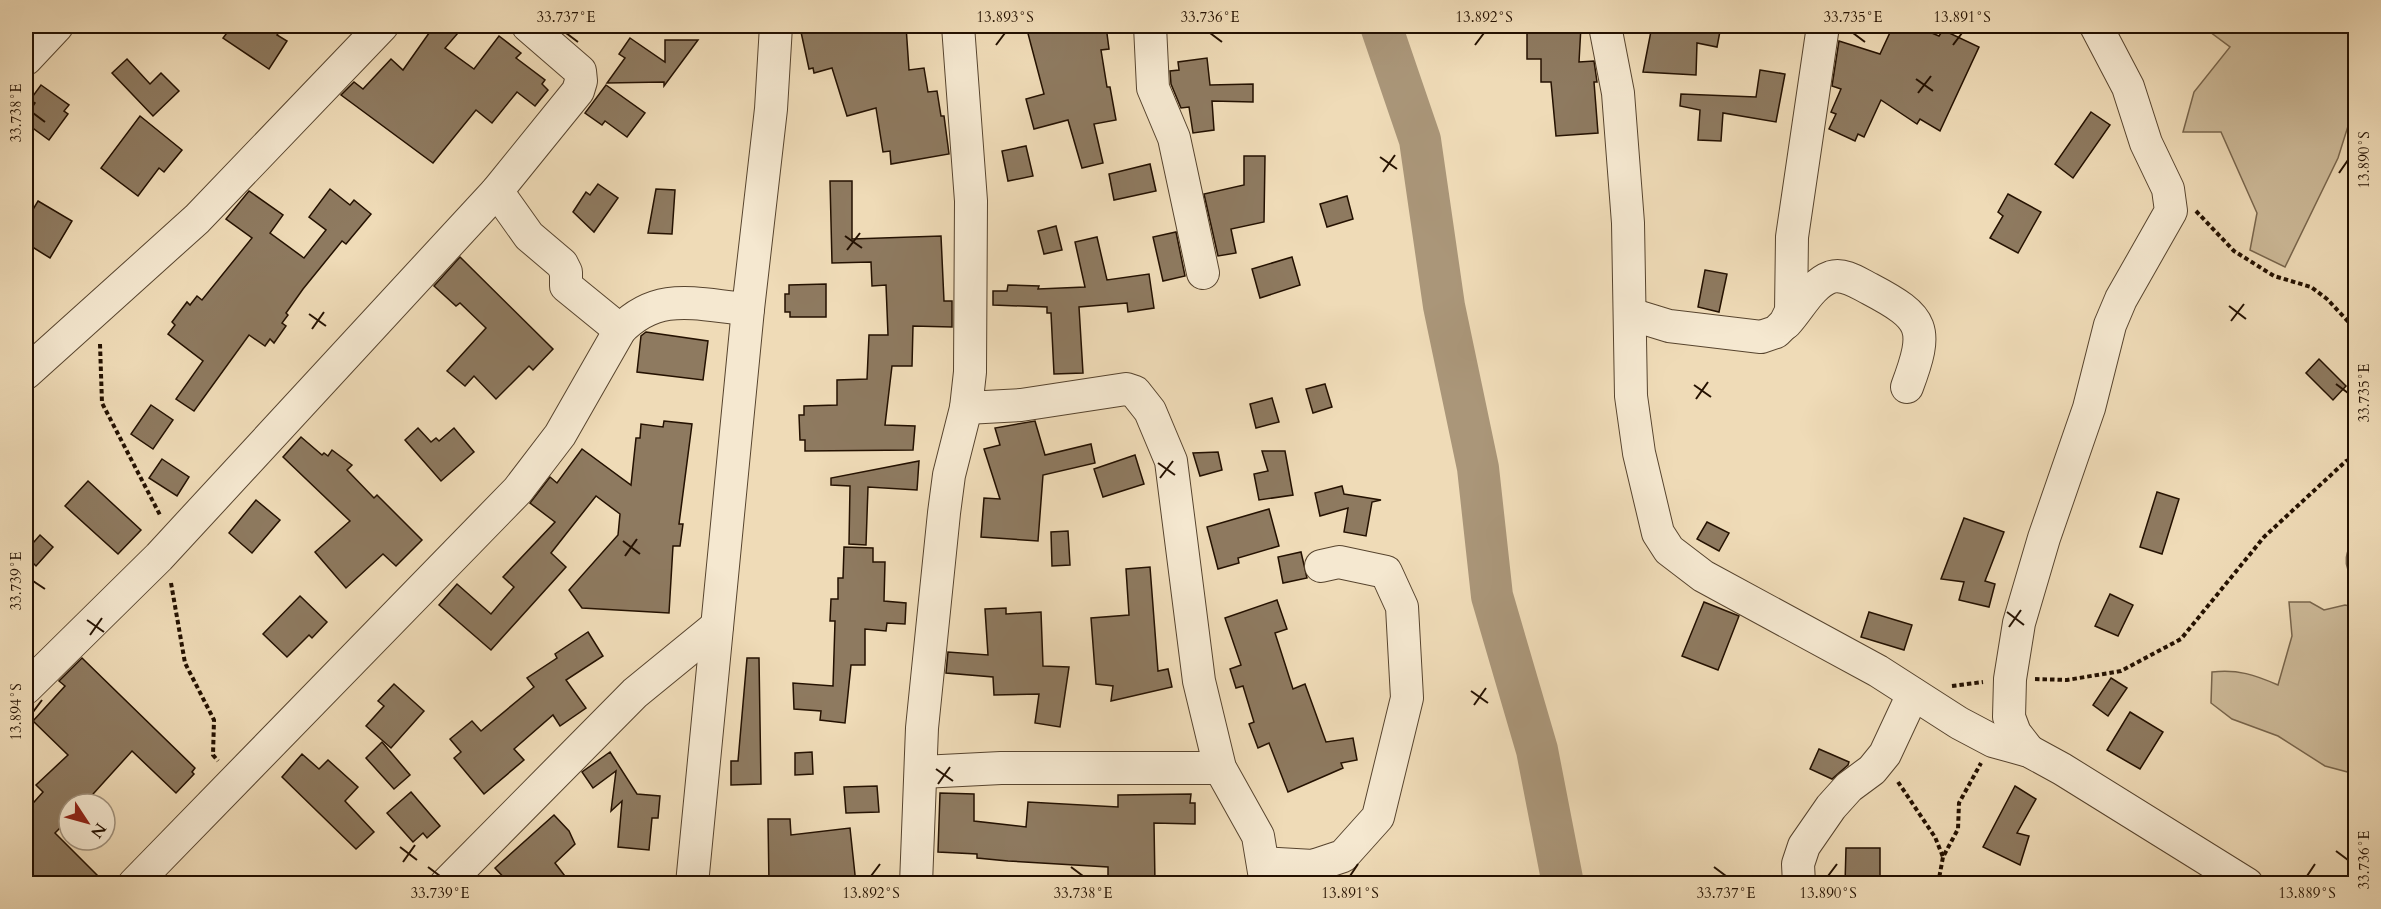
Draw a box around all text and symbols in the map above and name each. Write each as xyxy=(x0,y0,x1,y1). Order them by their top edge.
text: 33.737°E xyxy=(536,7,596,27)
text: 13.893°S xyxy=(976,7,1034,27)
text: 33.736°E xyxy=(1180,7,1240,27)
text: 13.892°S xyxy=(1455,7,1513,27)
text: 33.735°E xyxy=(1823,7,1883,27)
text: 13.891°S xyxy=(1933,7,1991,27)
text: 33.738°E xyxy=(6,83,26,143)
text: 13.890°S xyxy=(2354,131,2374,189)
text: 33.735°E xyxy=(2354,363,2374,423)
text: 33.739°E xyxy=(6,551,26,611)
text: 13.894°S xyxy=(6,683,26,741)
north arrow xyxy=(57,792,117,852)
text: N xyxy=(85,818,111,842)
text: 33.736°E xyxy=(2354,830,2374,890)
text: 33.739°E xyxy=(410,883,470,903)
text: 13.892°S xyxy=(842,883,900,903)
text: 33.738°E xyxy=(1053,883,1113,903)
text: 13.891°S xyxy=(1321,883,1379,903)
text: 33.737°E xyxy=(1696,883,1756,903)
text: 13.890°S xyxy=(1799,883,1857,903)
text: 13.889°S xyxy=(2278,883,2336,903)

